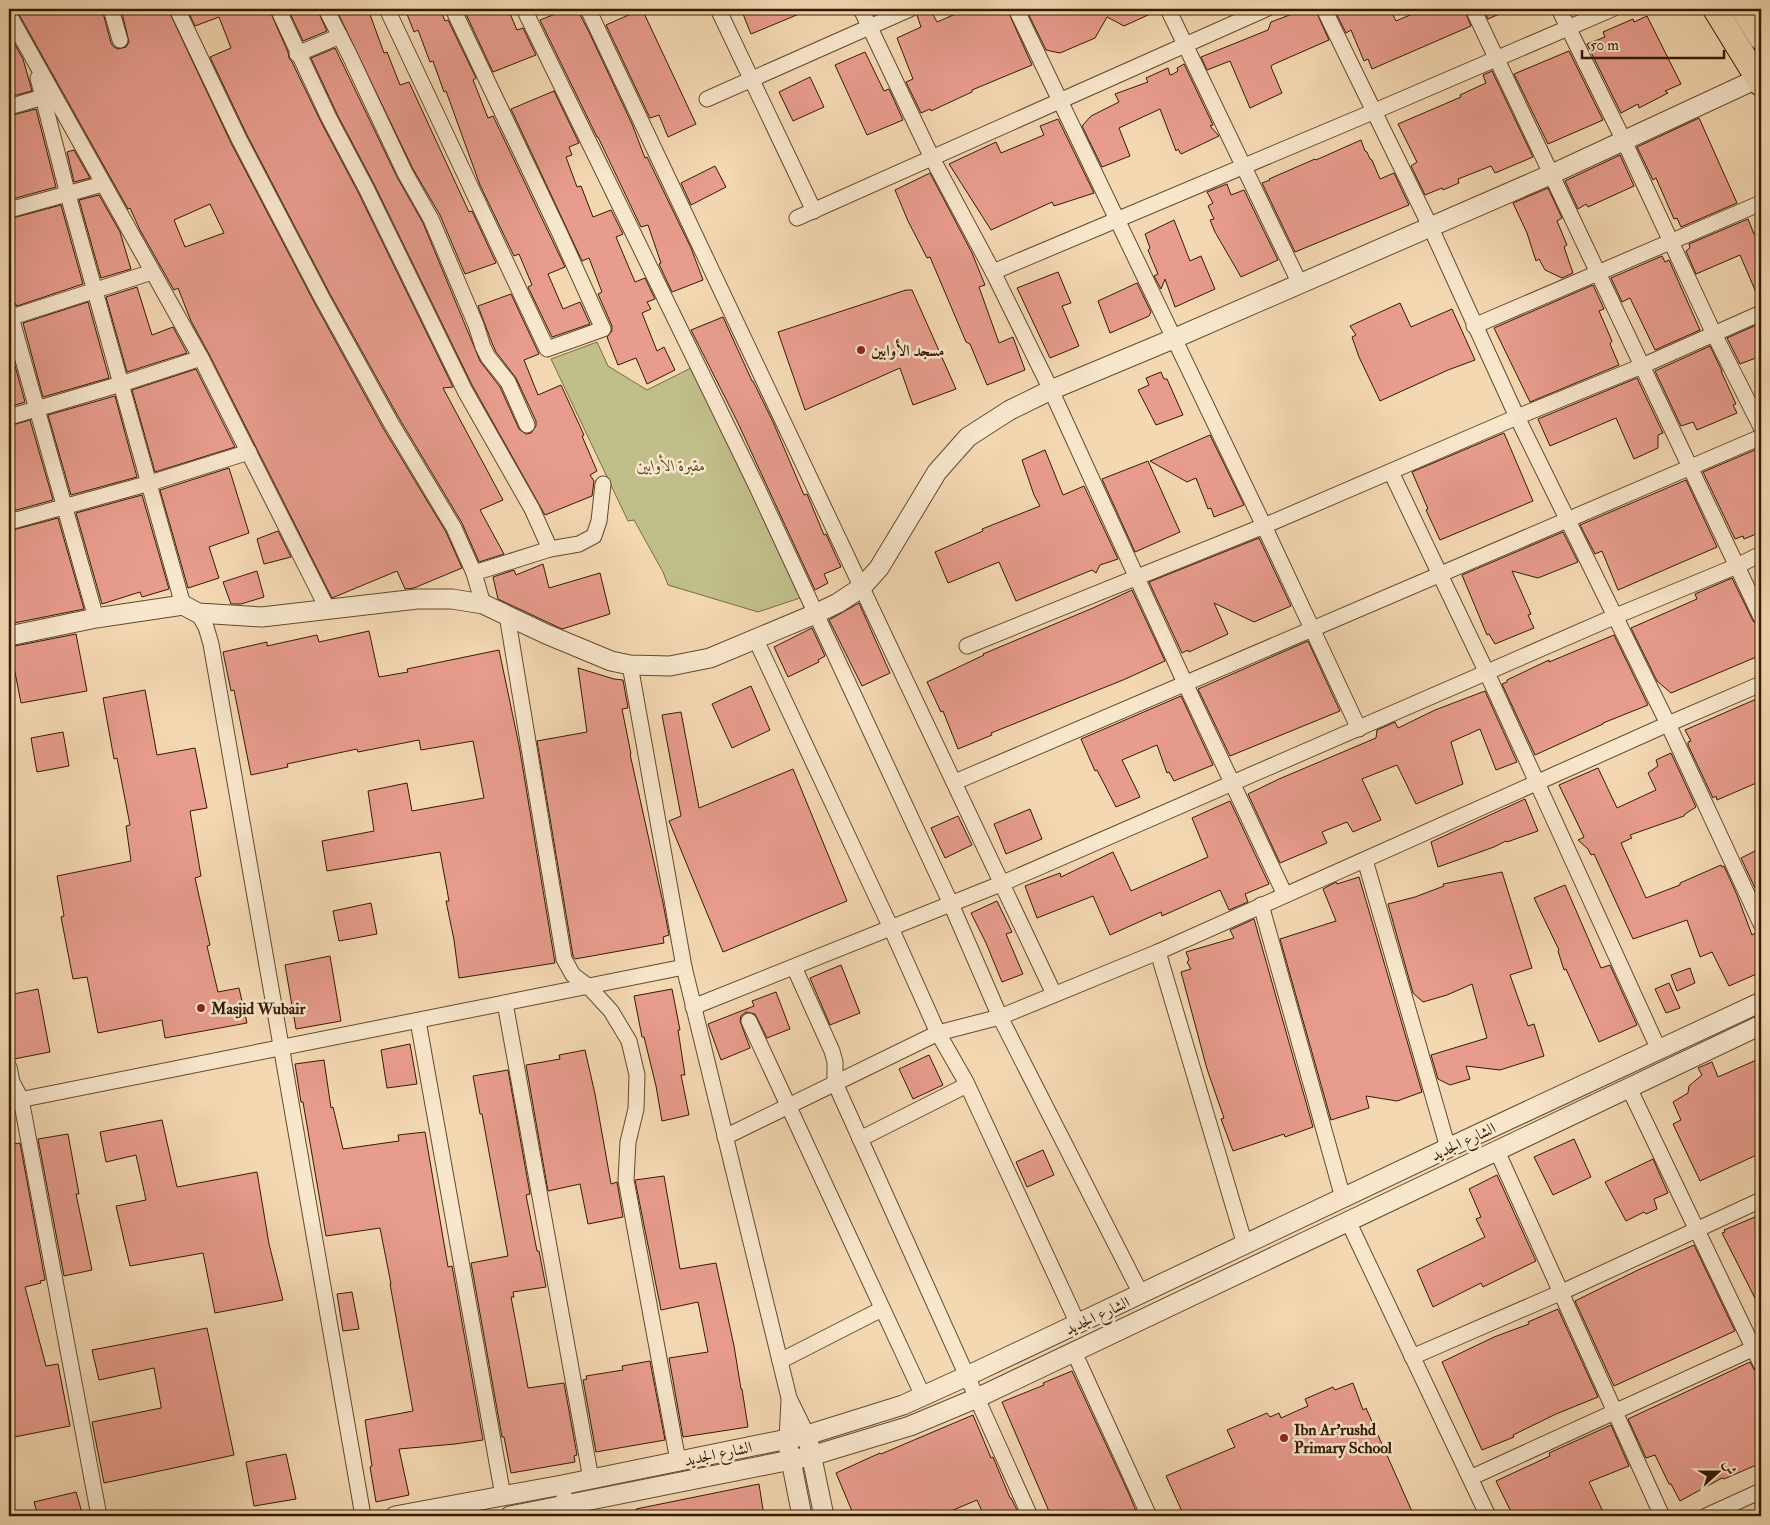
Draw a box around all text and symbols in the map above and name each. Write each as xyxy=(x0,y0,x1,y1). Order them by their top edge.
scale bar xyxy=(1582,28,1725,60)
text: 50 m xyxy=(1590,36,1619,55)
place label: مسجد الأوابين xyxy=(871,339,945,361)
marker: مسجد الأوابين xyxy=(855,344,867,356)
park label: مقبرة الأوابين xyxy=(636,454,706,476)
place label: Masjid Wubair xyxy=(210,999,307,1019)
marker: Masjid Wubair xyxy=(195,1002,207,1014)
street label: الشارع الجديد xyxy=(1428,1118,1500,1168)
street label: الشارع الجديد xyxy=(1062,1292,1134,1342)
place label: Ibn Ar'rushd Primary School xyxy=(1294,1420,1393,1459)
marker: Ibn Ar'rushd Primary School xyxy=(1278,1432,1290,1444)
street label: الشارع الجديد xyxy=(682,1437,755,1474)
north arrow xyxy=(1692,1448,1742,1498)
text: ش xyxy=(1719,1458,1740,1477)

